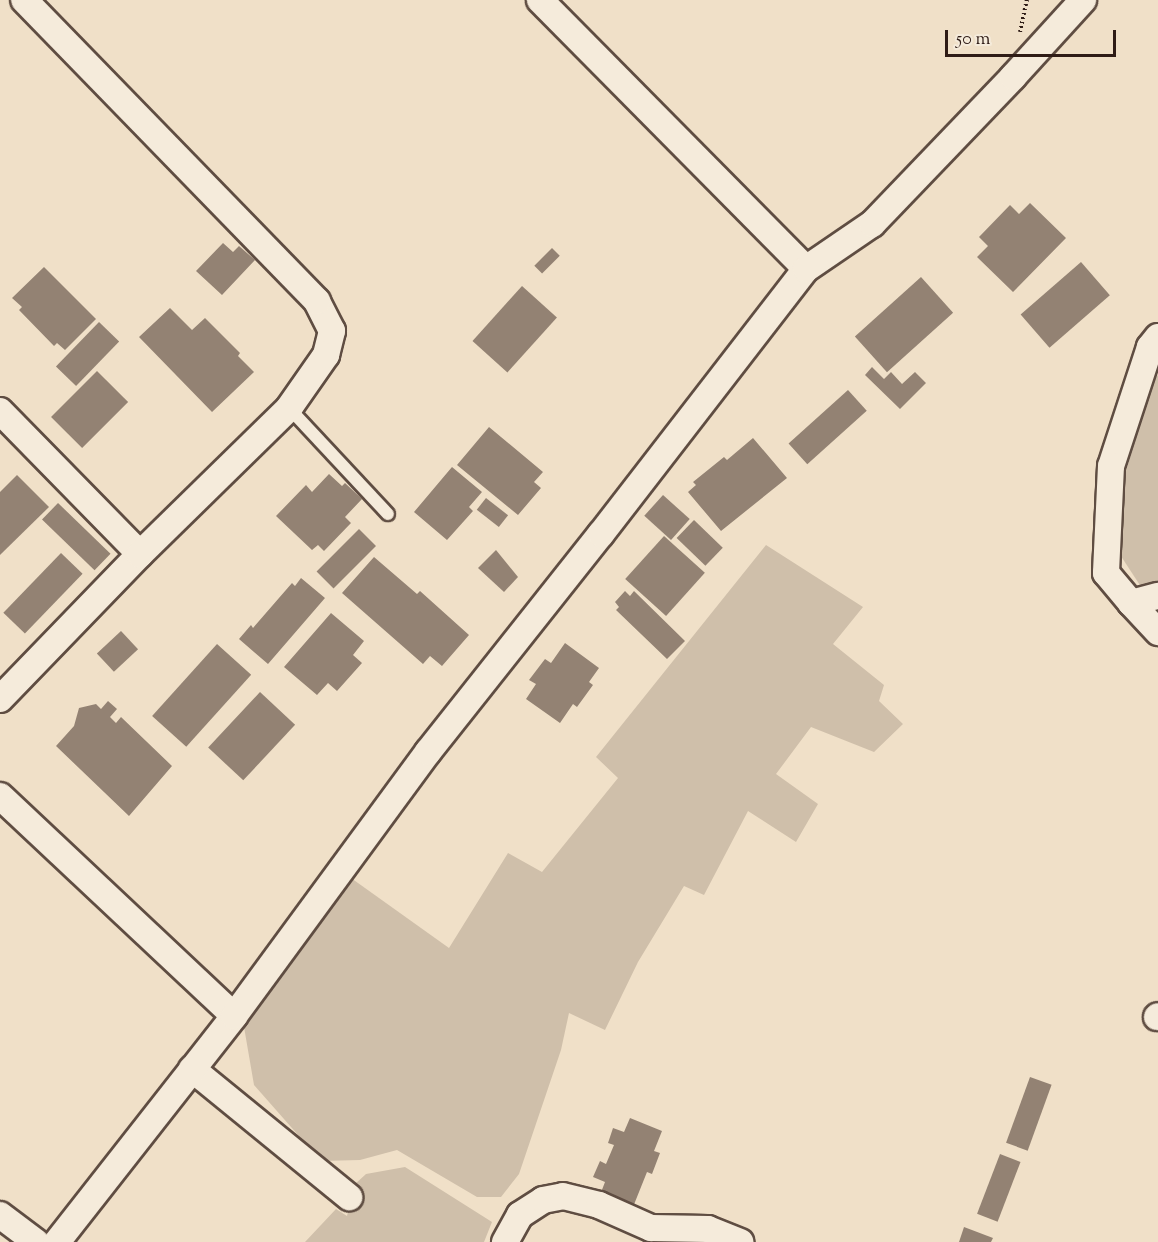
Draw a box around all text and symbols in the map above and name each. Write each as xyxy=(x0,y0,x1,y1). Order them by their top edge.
scale bar xyxy=(948,18,1119,56)
text: 50 m xyxy=(956,27,990,53)

